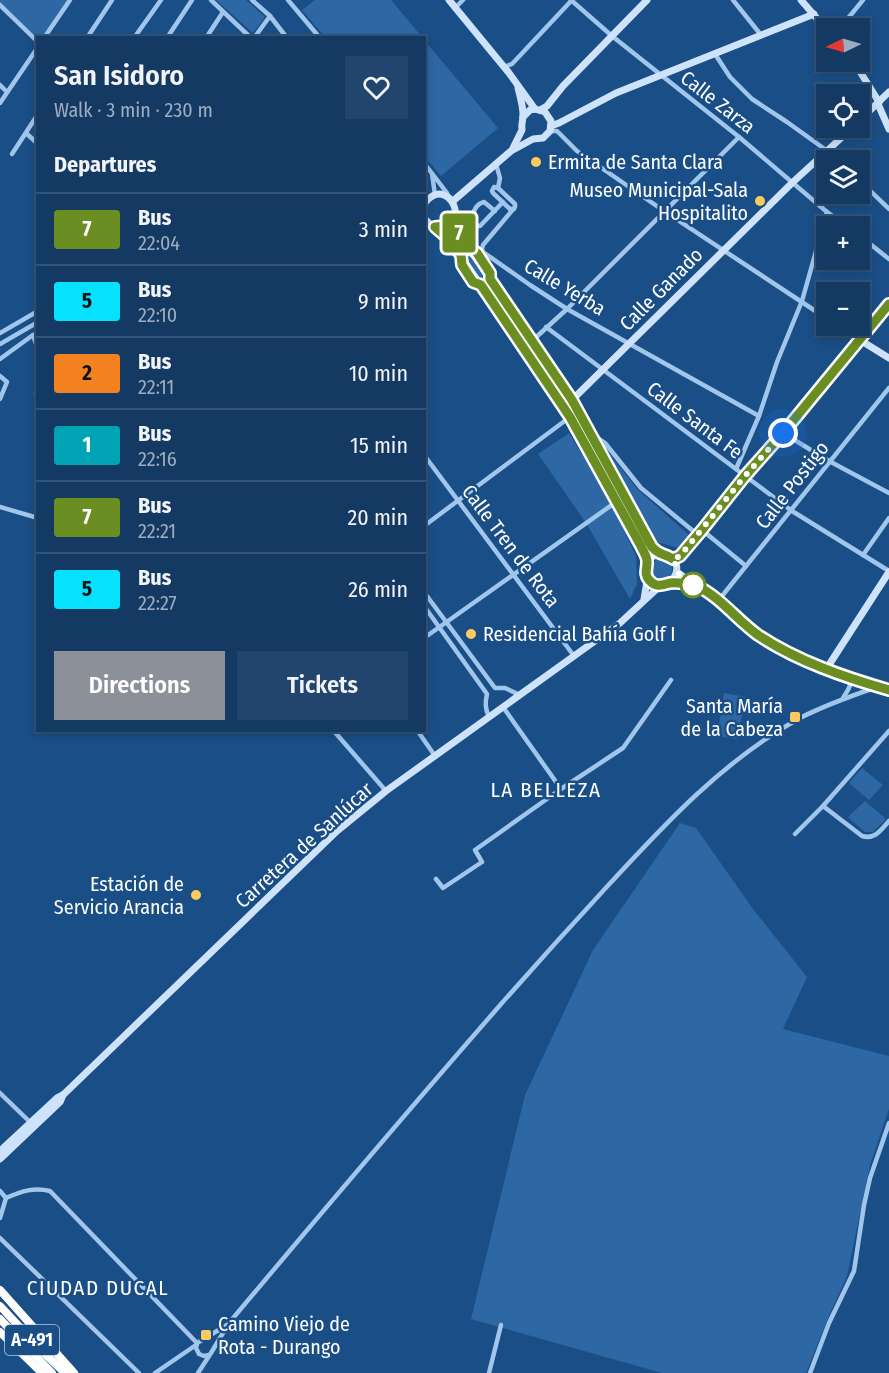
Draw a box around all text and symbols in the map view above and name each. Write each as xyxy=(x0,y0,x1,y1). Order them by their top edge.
north arrow xyxy=(816,18,870,72)
map controls xyxy=(816,18,870,336)
button: heart xyxy=(345,56,408,119)
text: San Isidoro xyxy=(54,59,184,92)
street label: Calle Zarza xyxy=(676,66,760,138)
button: locate xyxy=(816,84,870,138)
text: Walk · 3 min · 230 m xyxy=(54,98,213,122)
place label: Ermita de Santa Clara xyxy=(548,150,723,174)
button: layers xyxy=(816,150,870,204)
text: Departures xyxy=(54,151,156,178)
marker: Ermita de Santa Clara xyxy=(529,155,543,169)
place label: Museo Municipal-Sala Hospitalito xyxy=(570,178,748,225)
marker: Museo Municipal-Sala Hospitalito xyxy=(753,194,767,208)
text: Bus xyxy=(138,204,171,231)
line badge: 7 xyxy=(440,214,478,252)
text: 7 xyxy=(83,216,91,242)
text: 3 min xyxy=(359,216,408,243)
button: + xyxy=(816,216,870,270)
text: 7 xyxy=(455,220,463,246)
text: 22:04 xyxy=(138,231,180,255)
street label: Calle Ganado xyxy=(615,243,707,335)
street label: Calle Yerba xyxy=(520,253,610,321)
text: Bus xyxy=(138,276,171,303)
button: − xyxy=(816,282,870,336)
text: 5 xyxy=(82,288,92,314)
text: 9 min xyxy=(358,288,408,315)
text: 22:10 xyxy=(138,303,177,327)
text: Bus xyxy=(138,348,171,375)
text: 2 xyxy=(82,360,92,386)
text: 10 min xyxy=(349,360,408,387)
text: 22:11 xyxy=(138,375,174,399)
street label: Calle Santa Fe xyxy=(642,376,748,464)
your location xyxy=(768,418,798,448)
text: Bus xyxy=(138,420,171,447)
text: 1 xyxy=(83,432,91,458)
text: 15 min xyxy=(350,432,408,459)
street label: Calle Postigo xyxy=(750,436,834,534)
text: 22:16 xyxy=(138,447,177,471)
street label: Calle Tren de Rota xyxy=(457,480,565,612)
text: Bus xyxy=(138,492,171,519)
text: 7 xyxy=(83,504,91,530)
text: 20 min xyxy=(348,504,408,531)
text: 22:21 xyxy=(138,519,176,543)
text: Bus xyxy=(138,564,171,591)
unlabelled marker xyxy=(680,572,706,598)
text: 5 xyxy=(82,576,92,602)
text: 26 min xyxy=(348,576,408,603)
text: 22:27 xyxy=(138,591,177,615)
place label: Residencial Bahía Golf I xyxy=(483,622,676,646)
marker: Residencial Bahía Golf I xyxy=(464,627,478,641)
button: Directions xyxy=(54,651,225,720)
button: Tickets xyxy=(237,651,408,720)
place label: Santa María de la Cabeza xyxy=(680,694,783,741)
marker: Santa María de la Cabeza xyxy=(788,710,802,724)
street label: Carretera de Sanlúcar xyxy=(230,777,378,913)
district label: LA BELLEZA xyxy=(491,777,601,803)
place label: Estación de Servicio Arancia xyxy=(54,872,184,919)
marker: Estación de Servicio Arancia xyxy=(189,888,203,902)
district label: CIUDAD DUCAL xyxy=(27,1275,169,1301)
place label: Camino Viejo de Rota - Durango xyxy=(218,1312,350,1359)
road number: A-491 xyxy=(5,1325,59,1355)
marker: Camino Viejo de Rota - Durango xyxy=(199,1328,213,1342)

